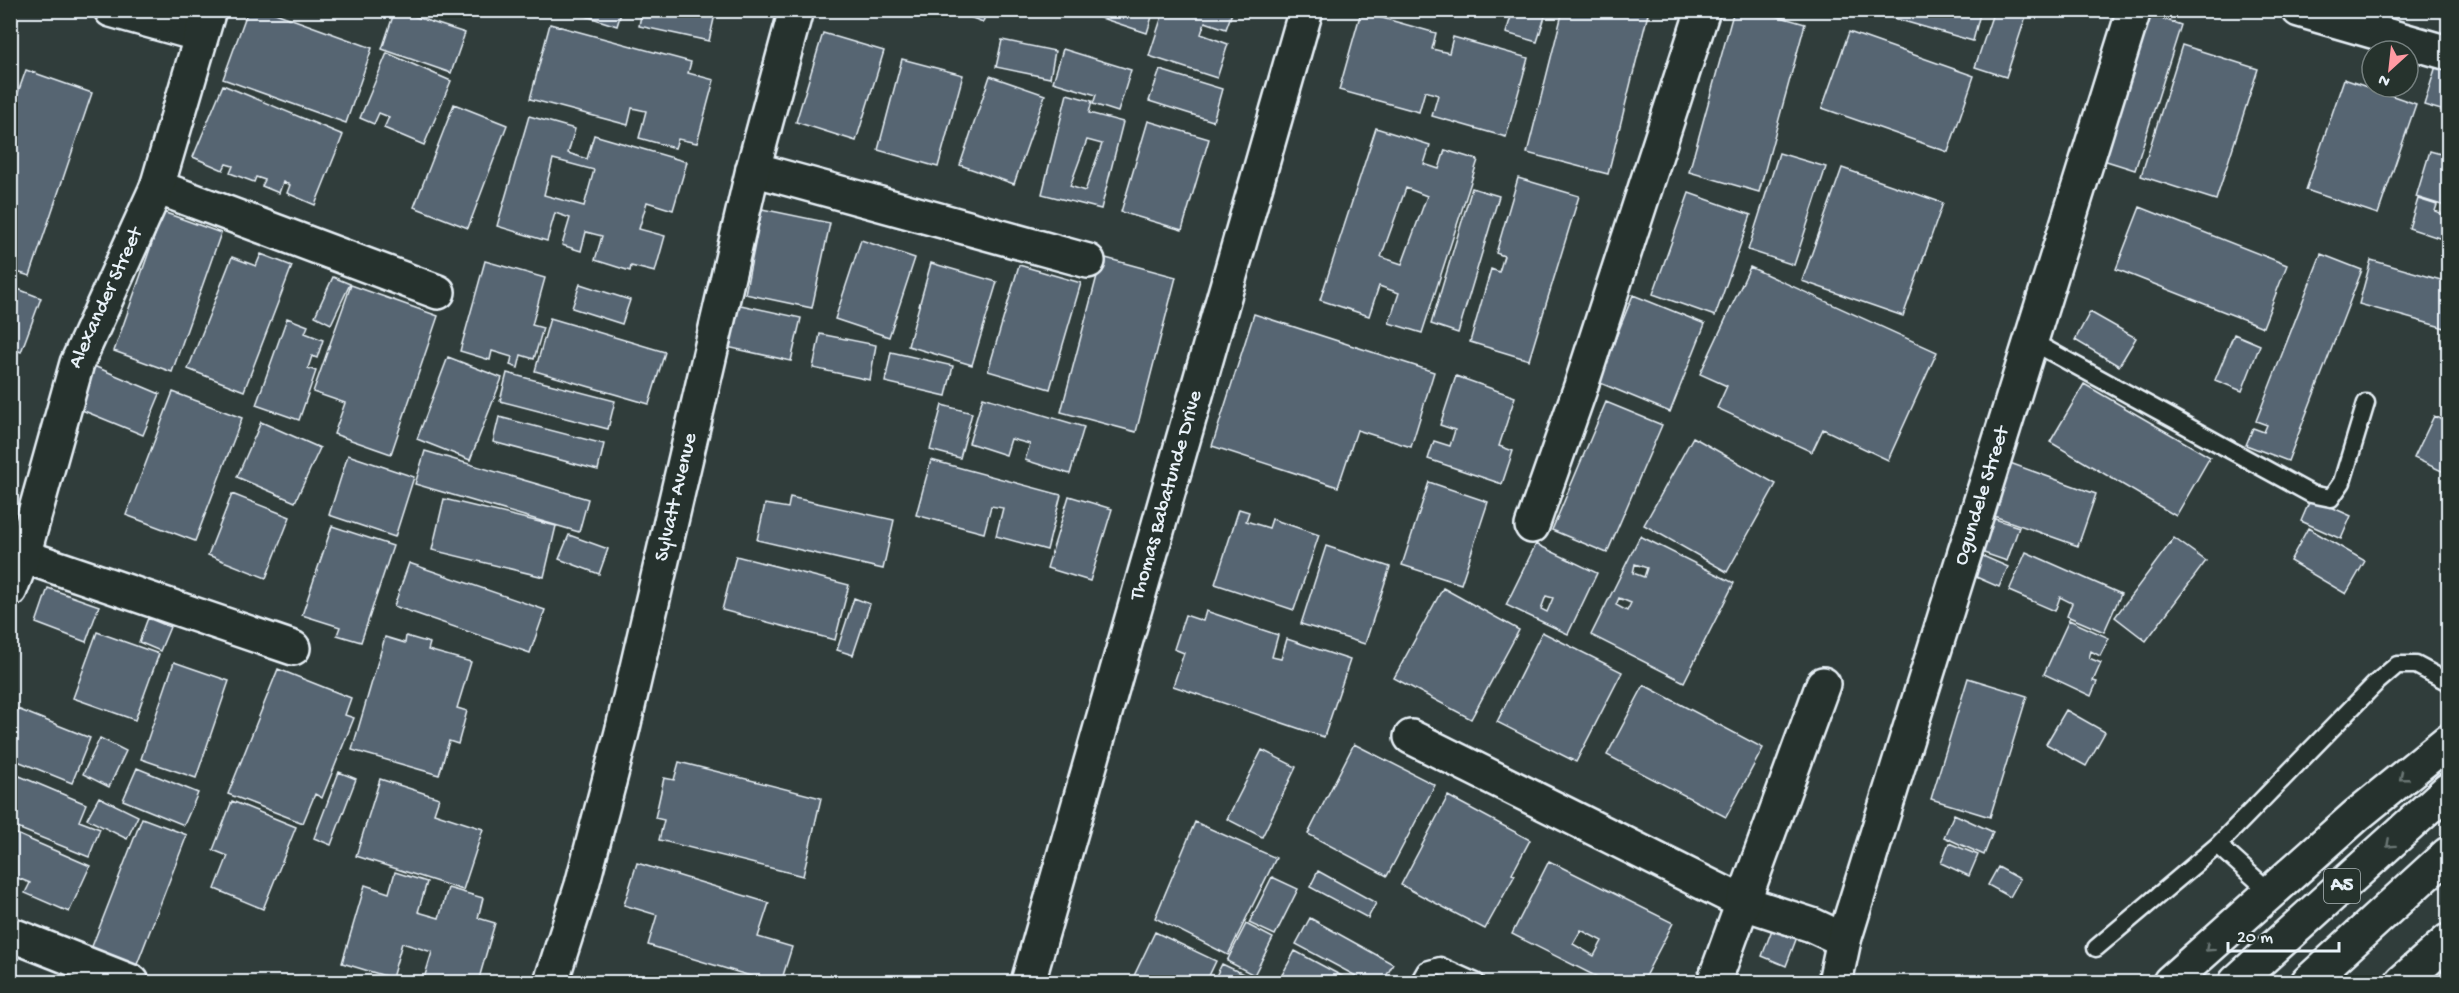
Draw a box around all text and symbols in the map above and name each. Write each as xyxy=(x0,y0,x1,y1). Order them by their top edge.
north arrow xyxy=(2360,39,2420,99)
text: N xyxy=(2375,68,2394,90)
street label: Alexander Street xyxy=(64,222,150,373)
street label: Thomas Babatunde Drive xyxy=(1125,387,1209,604)
street label: Ogundele Street xyxy=(1949,421,2017,569)
street label: Sylvatt Avenue xyxy=(650,429,704,564)
one-way arrow xyxy=(2399,770,2410,781)
one-way arrow xyxy=(2386,837,2396,848)
road number: A5 xyxy=(2324,869,2360,903)
scale bar xyxy=(2228,915,2339,953)
text: 20 m xyxy=(2237,928,2273,949)
one-way arrow xyxy=(2205,941,2216,952)

